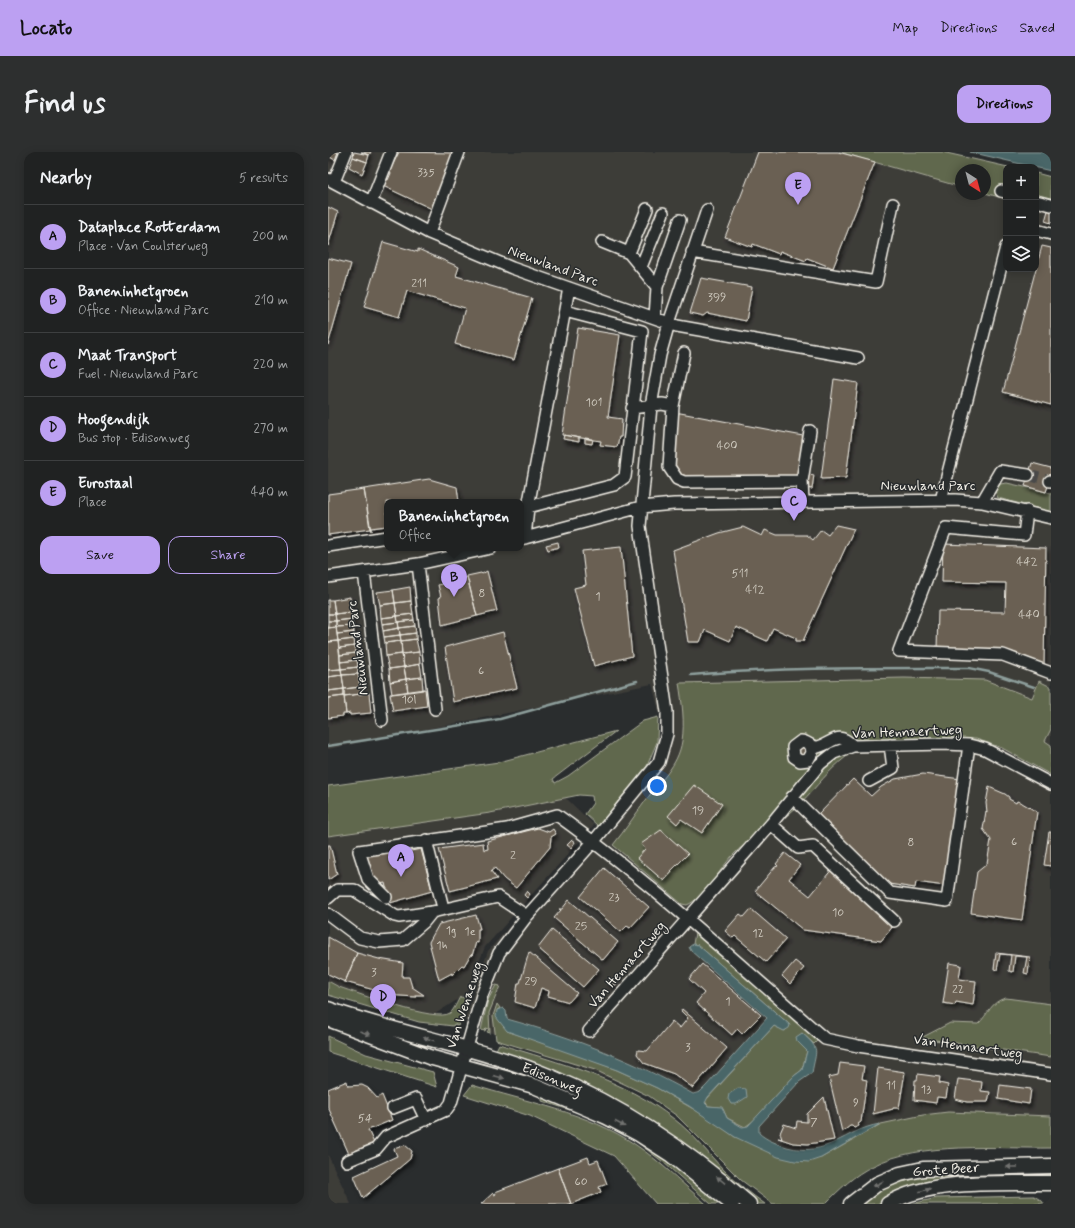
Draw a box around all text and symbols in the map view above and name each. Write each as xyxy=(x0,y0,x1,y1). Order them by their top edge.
text: Locato xyxy=(20,16,72,41)
text: Map xyxy=(892,19,918,37)
text: Directions xyxy=(940,19,998,37)
text: Saved xyxy=(1020,19,1055,37)
button: Directions xyxy=(957,85,1051,123)
text: Find us xyxy=(24,86,105,123)
north arrow xyxy=(955,164,991,200)
map controls xyxy=(1003,164,1039,272)
button: + xyxy=(1003,164,1039,200)
house number: 335 xyxy=(417,165,435,181)
text: Nearby xyxy=(40,167,92,189)
text: 5 results xyxy=(239,170,288,187)
pin: E xyxy=(785,172,811,205)
button: − xyxy=(1003,200,1039,236)
text: Dataplace Rotterdam xyxy=(78,218,220,238)
text: A xyxy=(49,228,57,245)
text: 200 m xyxy=(253,228,288,245)
button: layers xyxy=(1003,236,1039,272)
text: Place · Van Coulsterweg xyxy=(78,238,208,255)
street label: Nieuwland Parc xyxy=(505,241,601,291)
house number: 211 xyxy=(411,276,427,292)
text: Baneninhetgroen xyxy=(78,282,188,302)
house number: 399 xyxy=(708,290,726,306)
text: B xyxy=(49,292,57,309)
text: 210 m xyxy=(254,292,288,309)
text: Office · Nieuwland Parc xyxy=(78,302,209,319)
text: Maat Transport xyxy=(78,346,177,366)
text: C xyxy=(48,356,58,373)
text: 220 m xyxy=(253,356,288,373)
text: Fuel · Nieuwland Parc xyxy=(78,366,198,383)
house number: 101 xyxy=(586,395,602,411)
text: Hoogendijk xyxy=(78,410,149,430)
text: D xyxy=(49,420,57,437)
text: 270 m xyxy=(253,420,288,437)
text: Bus stop · Edisonweg xyxy=(78,430,190,447)
house number: 400 xyxy=(716,438,738,454)
text: Eurostaal xyxy=(78,474,133,494)
street label: Nieuwland Parc xyxy=(880,477,976,495)
text: E xyxy=(49,484,57,501)
text: 440 m xyxy=(251,484,288,501)
pin: C xyxy=(781,488,807,521)
text: Place xyxy=(78,494,107,511)
popup xyxy=(384,499,524,551)
text: Baneninhetgroen xyxy=(399,507,509,527)
text: Office xyxy=(399,527,431,544)
button: Save xyxy=(40,536,160,574)
button: Share xyxy=(168,536,288,574)
house number: 442 xyxy=(1016,554,1038,570)
pin: B xyxy=(441,564,467,597)
house number: 511 xyxy=(731,566,749,582)
house number: 412 xyxy=(745,582,765,598)
house number: 8 xyxy=(479,586,485,602)
house number: 1 xyxy=(595,589,601,605)
street label: Nieuwland Parc xyxy=(343,599,373,696)
house number: 440 xyxy=(1018,607,1040,623)
house number: 6 xyxy=(478,663,484,679)
house number: 10l xyxy=(401,692,417,708)
street label: Van Hennaertweg xyxy=(852,721,962,744)
your location xyxy=(647,776,667,796)
house number: 19 xyxy=(692,803,704,819)
house number: 6 xyxy=(1011,834,1017,850)
house number: 8 xyxy=(908,835,914,851)
pin: A xyxy=(388,844,414,877)
house number: 2 xyxy=(510,848,516,864)
house number: 23 xyxy=(609,890,619,906)
house number: 10 xyxy=(832,905,844,921)
street label: Van Hennaertweg xyxy=(584,918,671,1013)
house number: 25 xyxy=(575,919,587,935)
house number: 1g xyxy=(446,923,456,939)
house number: 1e xyxy=(464,924,476,940)
house number: 12 xyxy=(752,926,764,942)
house number: 1h xyxy=(436,938,448,954)
street label: Van Wenaeweg xyxy=(442,959,488,1051)
house number: 3 xyxy=(371,965,377,981)
house number: 29 xyxy=(524,974,538,990)
house number: 22 xyxy=(952,982,964,998)
pin: D xyxy=(370,984,396,1017)
house number: 1 xyxy=(725,994,731,1010)
one-way arrow xyxy=(359,1030,371,1036)
street label: Van Hennaertweg xyxy=(912,1030,1024,1065)
one-way arrow xyxy=(423,1036,435,1042)
house number: 3 xyxy=(685,1040,691,1056)
street label: Edisonweg xyxy=(518,1059,585,1101)
one-way arrow xyxy=(494,1074,506,1080)
house number: 11 xyxy=(886,1078,896,1094)
house number: 13 xyxy=(921,1082,931,1098)
house number: 9 xyxy=(853,1095,859,1111)
house number: 54 xyxy=(358,1111,372,1127)
house number: 7 xyxy=(810,1115,818,1131)
one-way arrow xyxy=(614,1121,626,1127)
street label: Grote Beer xyxy=(912,1159,981,1181)
one-way arrow xyxy=(1005,1164,1018,1170)
house number: 60 xyxy=(574,1174,588,1190)
one-way arrow xyxy=(715,1176,726,1185)
one-way arrow xyxy=(872,1181,884,1187)
one-way arrow xyxy=(919,1187,931,1193)

